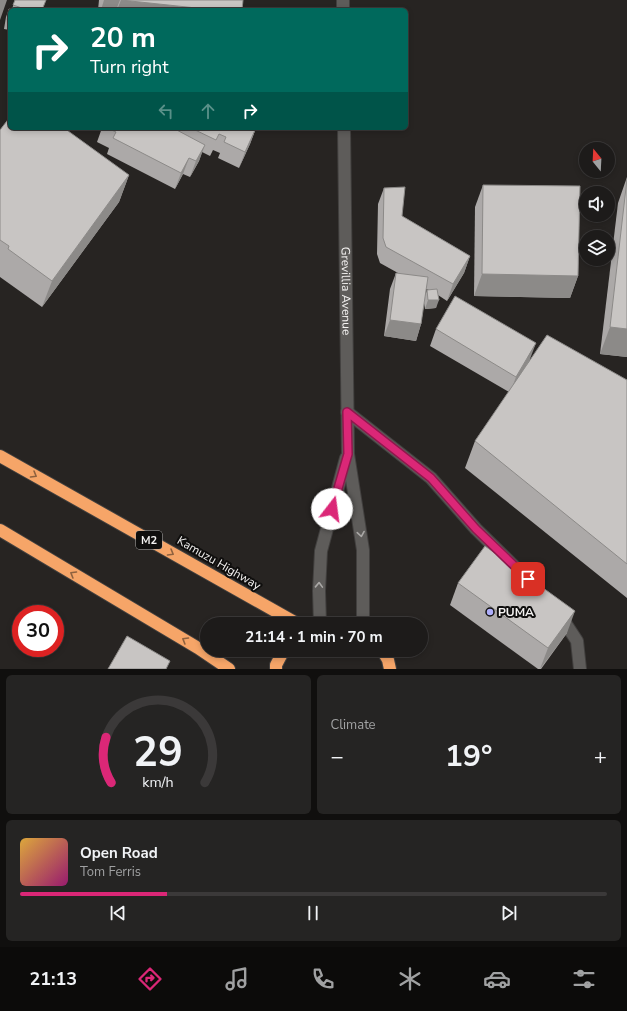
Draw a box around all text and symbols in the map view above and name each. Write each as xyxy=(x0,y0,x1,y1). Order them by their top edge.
text: 20 m xyxy=(90,19,156,57)
icon: right xyxy=(24,24,76,76)
text: Turn right xyxy=(90,55,169,79)
icon: left xyxy=(155,100,177,122)
icon: ahead xyxy=(197,100,219,122)
icon: right xyxy=(239,100,261,122)
north arrow xyxy=(579,142,615,178)
map controls xyxy=(579,142,615,266)
button: sound xyxy=(579,186,615,222)
button: layers xyxy=(579,230,615,266)
street label: Grevillia Avenue xyxy=(337,247,355,335)
one-way arrow xyxy=(30,470,37,477)
position arrow xyxy=(311,488,353,530)
road number: M2 xyxy=(136,531,162,549)
one-way arrow xyxy=(356,531,364,537)
street label: Kamuzu Highway xyxy=(174,532,265,594)
one-way arrow xyxy=(167,548,174,555)
pin xyxy=(511,562,545,596)
icon: arrive xyxy=(517,568,539,590)
one-way arrow xyxy=(70,571,77,578)
one-way arrow xyxy=(315,582,324,588)
place label: PUMA xyxy=(498,604,534,620)
speed limit sign: 30 xyxy=(12,605,64,657)
marker: PUMA xyxy=(485,607,495,617)
text: 21:14 · 1 min · 70 m xyxy=(245,627,383,647)
one-way arrow xyxy=(182,638,189,645)
text: Climate xyxy=(331,716,376,734)
text: 29 xyxy=(133,723,183,780)
text: 19° xyxy=(445,736,492,777)
text: − xyxy=(331,742,344,772)
text: + xyxy=(594,742,607,772)
text: km/h xyxy=(143,772,174,791)
text: Open Road xyxy=(80,843,158,863)
text: Tom Ferris xyxy=(80,863,141,881)
icon: previous xyxy=(107,902,129,924)
icon: pause xyxy=(302,902,324,924)
icon: next xyxy=(498,902,520,924)
icon: directions xyxy=(136,965,164,993)
icon: music xyxy=(223,965,251,993)
icon: phone xyxy=(309,965,337,993)
icon: climate xyxy=(396,965,424,993)
icon: car xyxy=(483,965,511,993)
icon: filters xyxy=(570,965,598,993)
text: 21:13 xyxy=(29,967,77,991)

